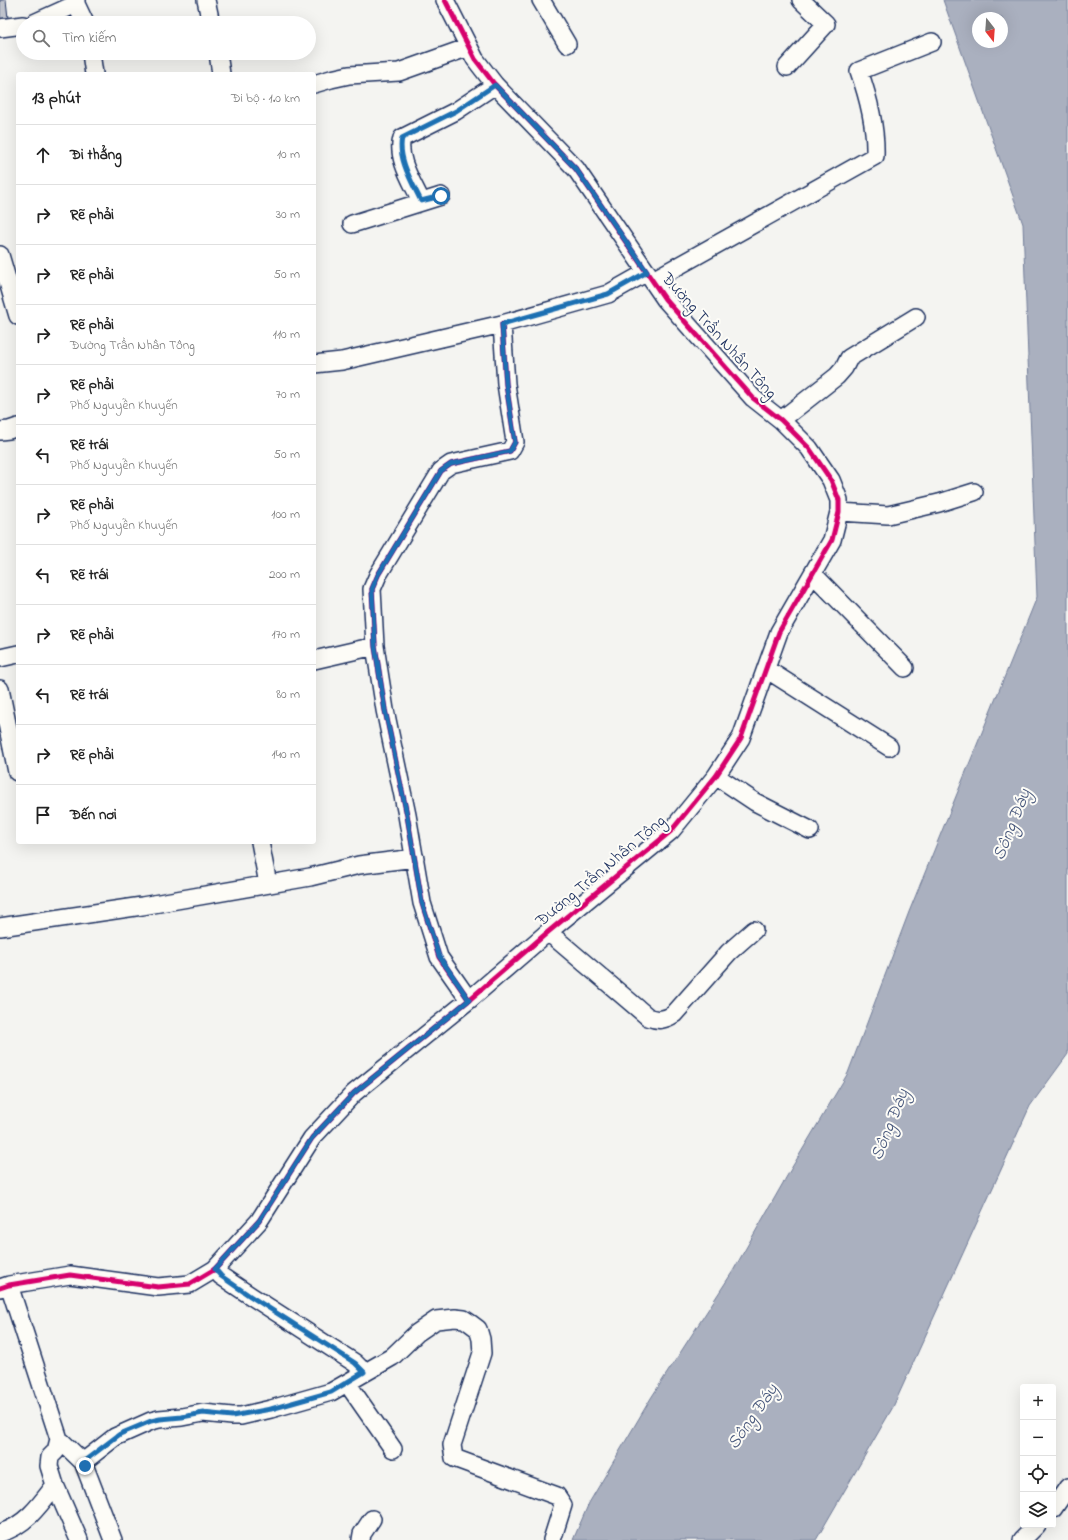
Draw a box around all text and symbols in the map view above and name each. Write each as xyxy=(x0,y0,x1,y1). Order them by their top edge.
north arrow xyxy=(972,12,1008,48)
search box xyxy=(16,16,316,60)
icon: search xyxy=(30,27,52,49)
text: Tìm kiếm xyxy=(62,27,116,49)
text: 13 phút xyxy=(32,86,81,111)
text: Đi bộ · 1.0 km xyxy=(231,89,300,108)
icon: ahead xyxy=(32,144,54,166)
text: Đi thẳng xyxy=(70,144,122,166)
text: 10 m xyxy=(277,145,300,164)
route start xyxy=(432,187,450,205)
icon: right xyxy=(32,204,54,226)
text: Rẽ phải xyxy=(70,204,114,226)
text: 30 m xyxy=(276,205,300,224)
icon: right xyxy=(32,264,54,286)
text: Rẽ phải xyxy=(70,264,114,286)
text: 50 m xyxy=(274,265,300,284)
street label: Đường Trần Nhân Tông xyxy=(653,266,783,406)
text: Rẽ phải xyxy=(70,314,114,336)
icon: right xyxy=(32,324,54,346)
text: 110 m xyxy=(273,325,300,344)
text: Đường Trần Nhân Tông xyxy=(70,336,195,355)
text: Rẽ phải xyxy=(70,374,114,396)
icon: right xyxy=(32,384,54,406)
text: 70 m xyxy=(276,385,300,404)
text: Phố Nguyễn Khuyến xyxy=(70,396,178,415)
text: Rẽ trái xyxy=(70,434,109,456)
icon: left xyxy=(32,444,54,466)
text: 50 m xyxy=(274,445,300,464)
text: Phố Nguyễn Khuyến xyxy=(70,456,178,475)
text: Rẽ phải xyxy=(70,494,114,516)
icon: right xyxy=(32,504,54,526)
text: 100 m xyxy=(271,505,300,524)
text: Phố Nguyễn Khuyến xyxy=(70,516,178,535)
icon: left xyxy=(32,564,54,586)
text: Rẽ trái xyxy=(70,564,109,586)
text: 200 m xyxy=(269,565,300,584)
icon: right xyxy=(32,624,54,646)
text: Rẽ phải xyxy=(70,624,114,646)
text: 170 m xyxy=(272,625,300,644)
icon: left xyxy=(32,684,54,706)
text: Rẽ trái xyxy=(70,684,109,706)
text: 80 m xyxy=(276,685,300,704)
icon: right xyxy=(32,744,54,766)
text: Rẽ phải xyxy=(70,744,114,766)
text: 140 m xyxy=(272,745,300,764)
water label: Sông Đáy xyxy=(987,784,1039,864)
icon: arrive xyxy=(32,804,54,826)
text: Đến nơi xyxy=(70,804,117,826)
street label: Đường Trần Nhân Tông xyxy=(530,809,673,935)
water label: Sông Đáy xyxy=(865,1084,917,1164)
water label: Sông Đáy xyxy=(722,1378,786,1455)
map controls xyxy=(1020,1384,1056,1528)
button: + xyxy=(1020,1384,1056,1420)
button: − xyxy=(1020,1420,1056,1456)
button: locate xyxy=(1020,1456,1056,1492)
route end xyxy=(76,1457,94,1475)
button: layers xyxy=(1020,1492,1056,1528)

